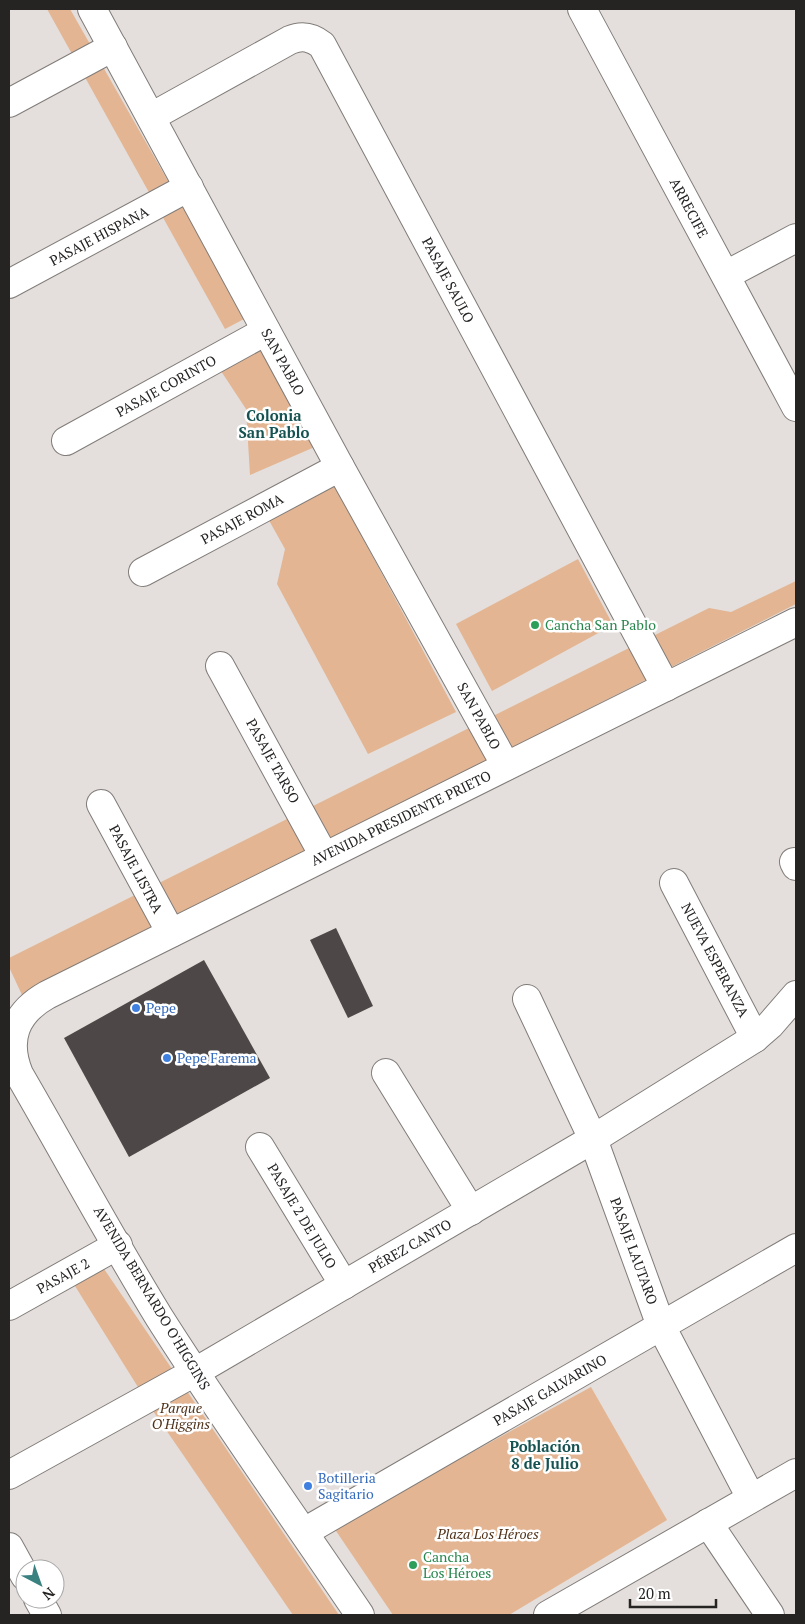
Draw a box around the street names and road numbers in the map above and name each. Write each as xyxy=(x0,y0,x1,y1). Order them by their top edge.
street label: ARRECIFE xyxy=(666,174,713,241)
street label: PASAJE HISPANA xyxy=(46,201,152,270)
street label: PASAJE SAULO xyxy=(418,234,479,326)
street label: SAN PABLO xyxy=(257,325,310,399)
street label: PASAJE CORINTO xyxy=(112,350,219,421)
street label: PASAJE ROMA xyxy=(197,489,287,548)
street label: SAN PABLO xyxy=(453,679,506,753)
street label: PASAJE TARSO xyxy=(242,715,305,807)
street label: AVENIDA PRESIDENTE PRIETO xyxy=(308,766,494,870)
street label: PASAJE LISTRA xyxy=(105,821,168,917)
street label: NUEVA ESPERANZA xyxy=(677,899,754,1021)
street label: PASAJE 2 DE JULIO xyxy=(263,1160,341,1272)
street label: PASAJE LAUTARO xyxy=(606,1195,663,1307)
street label: AVENIDA BERNARDO O'HIGGINS xyxy=(90,1202,215,1393)
street label: PÉREZ CANTO xyxy=(365,1214,455,1277)
street label: PASAJE 2 xyxy=(33,1253,93,1298)
street label: PASAJE GALVARINO xyxy=(490,1349,610,1430)

